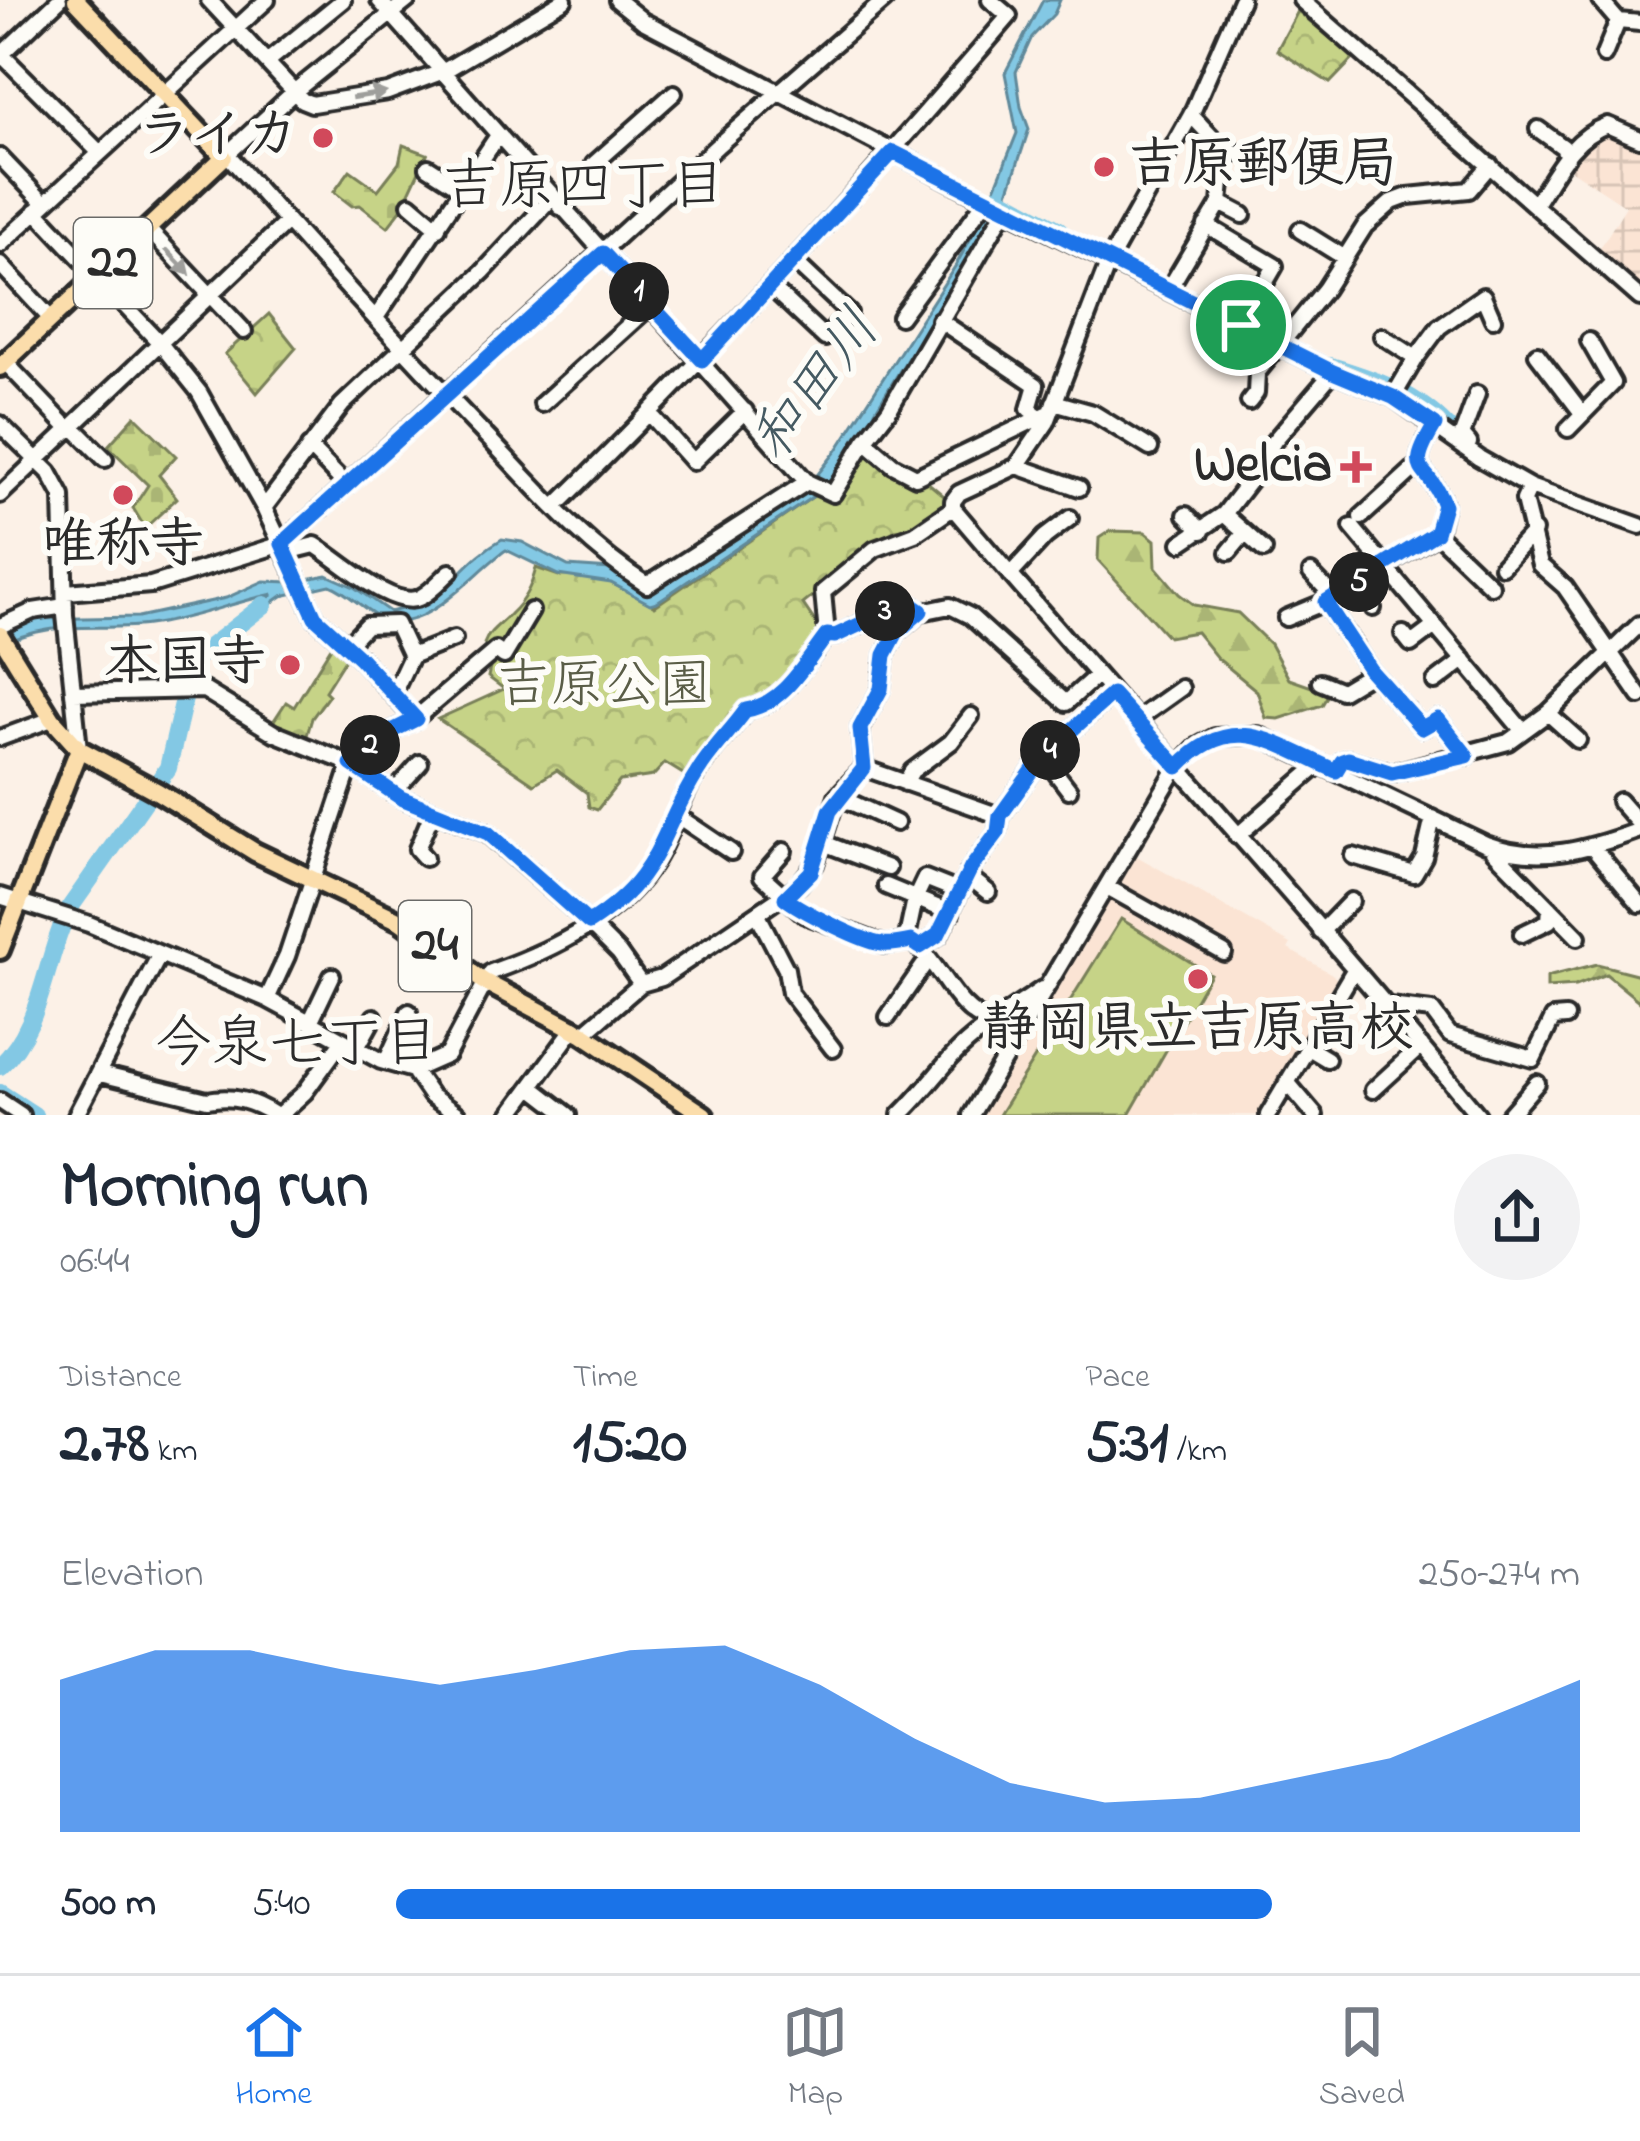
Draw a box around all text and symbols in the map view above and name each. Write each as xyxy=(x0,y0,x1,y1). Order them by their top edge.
one-way arrow xyxy=(351,85,388,104)
place label: ライカ xyxy=(137,99,299,177)
marker: ライカ xyxy=(310,125,336,151)
place label: 吉原郵便局 xyxy=(1128,128,1398,206)
district label: 吉原四丁目 xyxy=(442,148,727,231)
marker: 吉原郵便局 xyxy=(1091,154,1117,180)
road number: 22 xyxy=(74,218,152,308)
one-way arrow xyxy=(164,247,192,276)
pin: 1 xyxy=(609,262,669,322)
text: 1 xyxy=(634,268,644,316)
pin xyxy=(1190,274,1292,376)
icon: arrive xyxy=(1208,292,1274,358)
water label: 和田川 xyxy=(733,294,903,480)
place label: Welcia xyxy=(1194,428,1332,506)
marker: Welcia xyxy=(1343,454,1369,480)
marker: 唯称寺 xyxy=(110,482,136,508)
place label: 唯称寺 xyxy=(42,508,204,586)
pin: 5 xyxy=(1329,552,1389,612)
text: 5 xyxy=(1350,558,1368,606)
pin: 3 xyxy=(855,581,915,641)
text: 3 xyxy=(878,587,892,635)
place label: 本国寺 xyxy=(104,626,266,704)
park label: 吉原公園 xyxy=(496,649,712,727)
marker: 本国寺 xyxy=(277,652,303,678)
pin: 2 xyxy=(340,715,400,775)
pin: 4 xyxy=(1020,720,1080,780)
text: 2 xyxy=(362,721,378,769)
text: 4 xyxy=(1043,726,1057,774)
road number: 24 xyxy=(399,901,471,991)
marker: 静岡県立吉原高校 xyxy=(1185,966,1211,992)
place label: 静岡県立吉原高校 xyxy=(982,992,1414,1070)
district label: 今泉七丁目 xyxy=(155,1005,440,1088)
text: Morning run xyxy=(60,1141,369,1237)
button: share xyxy=(1454,1154,1580,1280)
text: 06:44 xyxy=(60,1234,129,1291)
text: Distance xyxy=(60,1354,182,1402)
text: Time xyxy=(573,1354,638,1402)
text: Pace xyxy=(1085,1354,1150,1402)
text: 2.78 xyxy=(60,1402,149,1489)
text: 15:20 xyxy=(573,1402,687,1489)
text: 5:31 xyxy=(1085,1402,1169,1489)
text: km xyxy=(149,1428,198,1476)
text: /km xyxy=(1169,1428,1227,1476)
text: Elevation xyxy=(60,1547,203,1604)
text: 250–274 m xyxy=(1419,1547,1580,1604)
text: 500 m xyxy=(60,1876,156,1933)
text: 5:40 xyxy=(252,1876,311,1933)
tab: Home xyxy=(235,1999,312,2119)
tab: Map xyxy=(782,1999,848,2119)
tab: Saved xyxy=(1319,1999,1405,2119)

